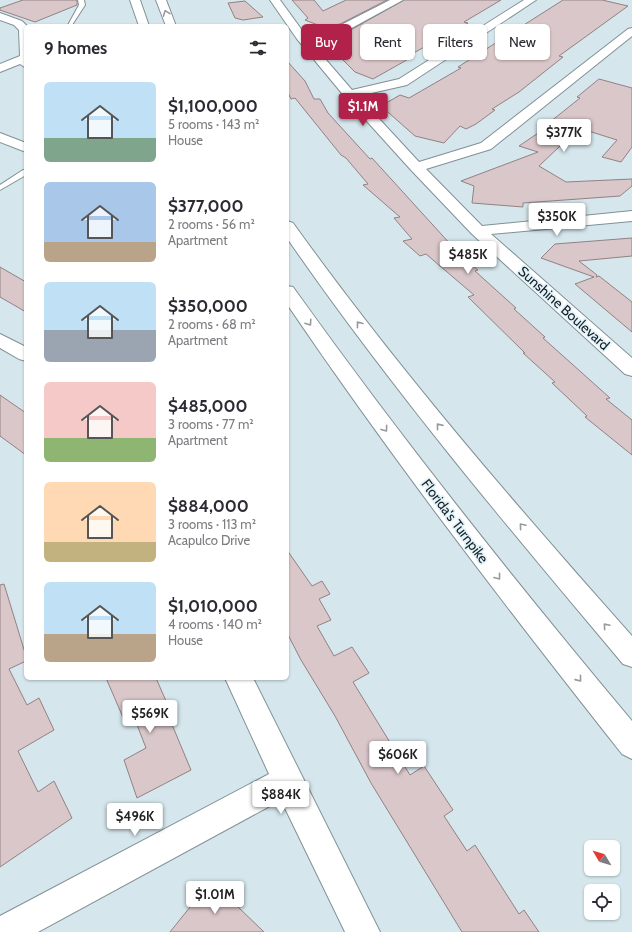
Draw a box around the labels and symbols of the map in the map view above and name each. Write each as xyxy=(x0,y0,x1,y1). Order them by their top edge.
one-way arrow xyxy=(162,10,170,17)
pin: $1.1M xyxy=(335,93,391,127)
pin: $377K xyxy=(536,119,592,153)
pin: $350K xyxy=(529,203,585,237)
pin: $485K xyxy=(440,241,496,275)
street label: Sunshine Boulevard xyxy=(514,262,614,354)
one-way arrow xyxy=(304,319,311,326)
one-way arrow xyxy=(357,322,364,329)
one-way arrow xyxy=(437,424,444,431)
one-way arrow xyxy=(380,425,388,432)
street label: Florida's Turnpike xyxy=(417,475,493,567)
one-way arrow xyxy=(520,524,527,531)
one-way arrow xyxy=(493,572,500,579)
one-way arrow xyxy=(604,623,611,630)
one-way arrow xyxy=(574,674,581,681)
pin: $569K xyxy=(122,700,178,734)
pin: $606K xyxy=(370,741,426,775)
pin: $884K xyxy=(253,781,309,815)
pin: $496K xyxy=(107,803,163,837)
north arrow xyxy=(584,840,620,876)
pin: $1.01M xyxy=(182,881,248,915)

